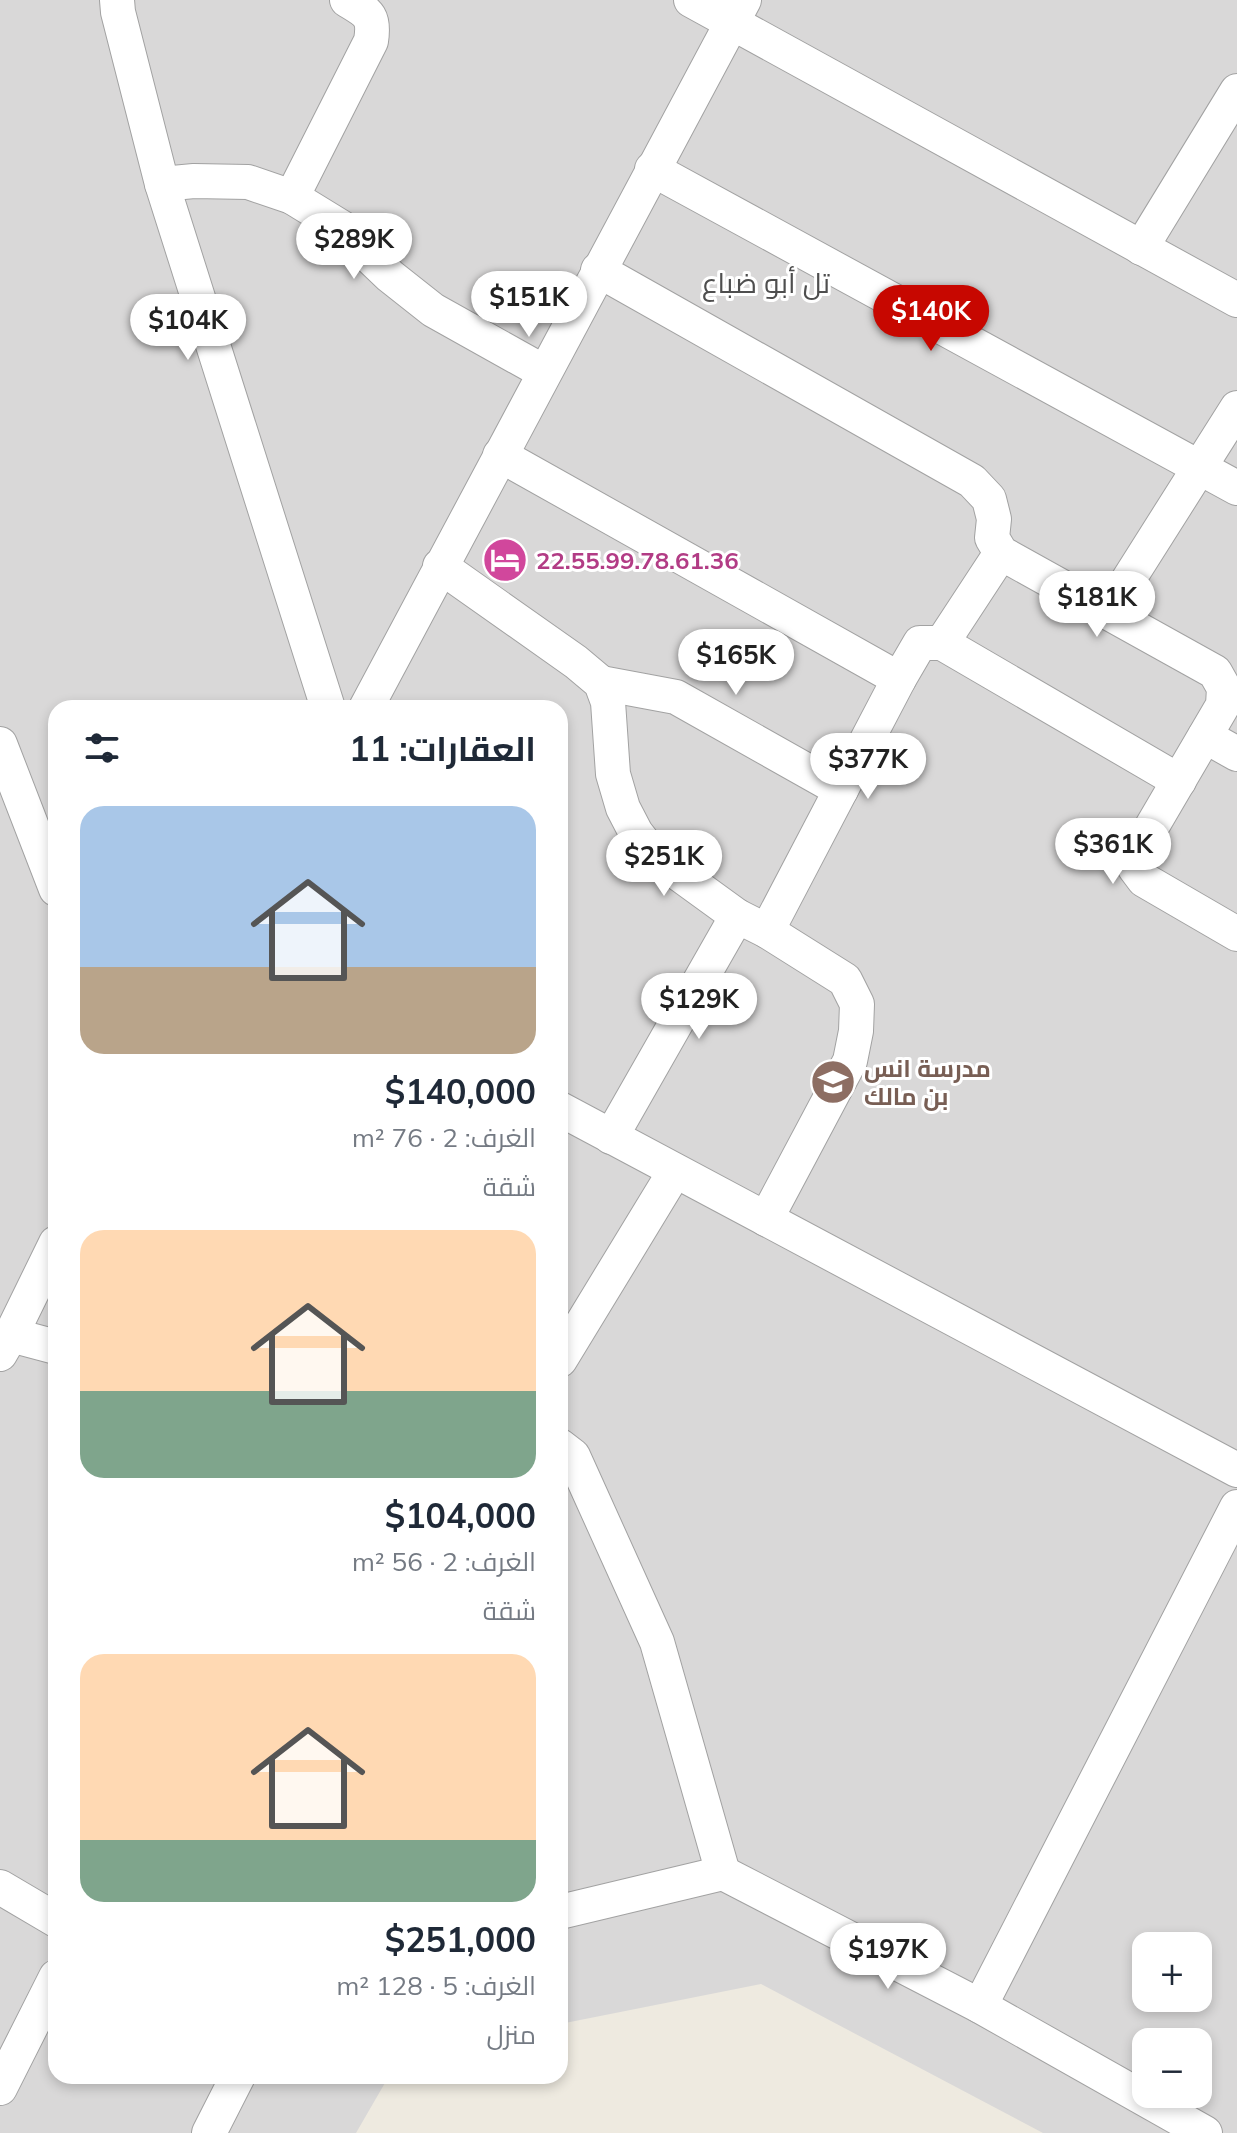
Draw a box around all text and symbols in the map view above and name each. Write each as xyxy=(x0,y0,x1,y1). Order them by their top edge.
pin: $289K xyxy=(298,213,410,281)
text: $289K xyxy=(314,222,394,255)
district label: تل أبو ضباع xyxy=(702,265,830,302)
pin: $151K xyxy=(473,271,585,339)
text: $151K xyxy=(489,280,569,313)
pin: $140K xyxy=(875,285,987,353)
pin: $104K xyxy=(132,294,244,362)
text: $140K xyxy=(891,294,971,327)
text: $104K xyxy=(148,303,228,336)
hotel icon: 22.55.99.78.61.36 xyxy=(481,536,529,584)
place label: 22.55.99.78.61.36 xyxy=(536,545,739,575)
pin: $181K xyxy=(1041,571,1153,639)
text: $181K xyxy=(1057,580,1137,613)
pin: $165K xyxy=(680,629,792,697)
text: $165K xyxy=(696,638,776,671)
icon: filters xyxy=(80,726,124,770)
text: العقارات: 11 xyxy=(349,727,536,770)
pin: $377K xyxy=(812,733,924,801)
text: $377K xyxy=(828,742,908,775)
pin: $361K xyxy=(1057,818,1169,886)
text: $361K xyxy=(1073,827,1153,860)
pin: $251K xyxy=(608,830,720,898)
text: $251K xyxy=(624,839,704,872)
icon: home xyxy=(236,858,380,1002)
pin: $129K xyxy=(643,973,755,1041)
text: $129K xyxy=(659,982,739,1015)
place label: مدرسة انس بن مالك xyxy=(864,1053,991,1111)
school or university icon: مدرسة انس بن مالك xyxy=(809,1058,857,1106)
text: $140,000 xyxy=(385,1070,536,1113)
text: الغرف: 2 · 76 m² xyxy=(352,1121,536,1154)
text: شقة xyxy=(483,1170,536,1203)
icon: home xyxy=(236,1282,380,1426)
text: $104,000 xyxy=(385,1494,536,1537)
text: الغرف: 2 · 56 m² xyxy=(352,1545,536,1578)
text: شقة xyxy=(483,1594,536,1627)
icon: home xyxy=(236,1706,380,1850)
text: $251,000 xyxy=(385,1918,536,1961)
pin: $197K xyxy=(832,1923,944,1991)
text: $197K xyxy=(848,1932,928,1965)
map controls xyxy=(1132,1932,1212,2108)
button: + xyxy=(1132,1932,1212,2012)
text: الغرف: 5 · 128 m² xyxy=(336,1969,536,2002)
text: منزل xyxy=(487,2018,536,2051)
button: − xyxy=(1132,2028,1212,2108)

